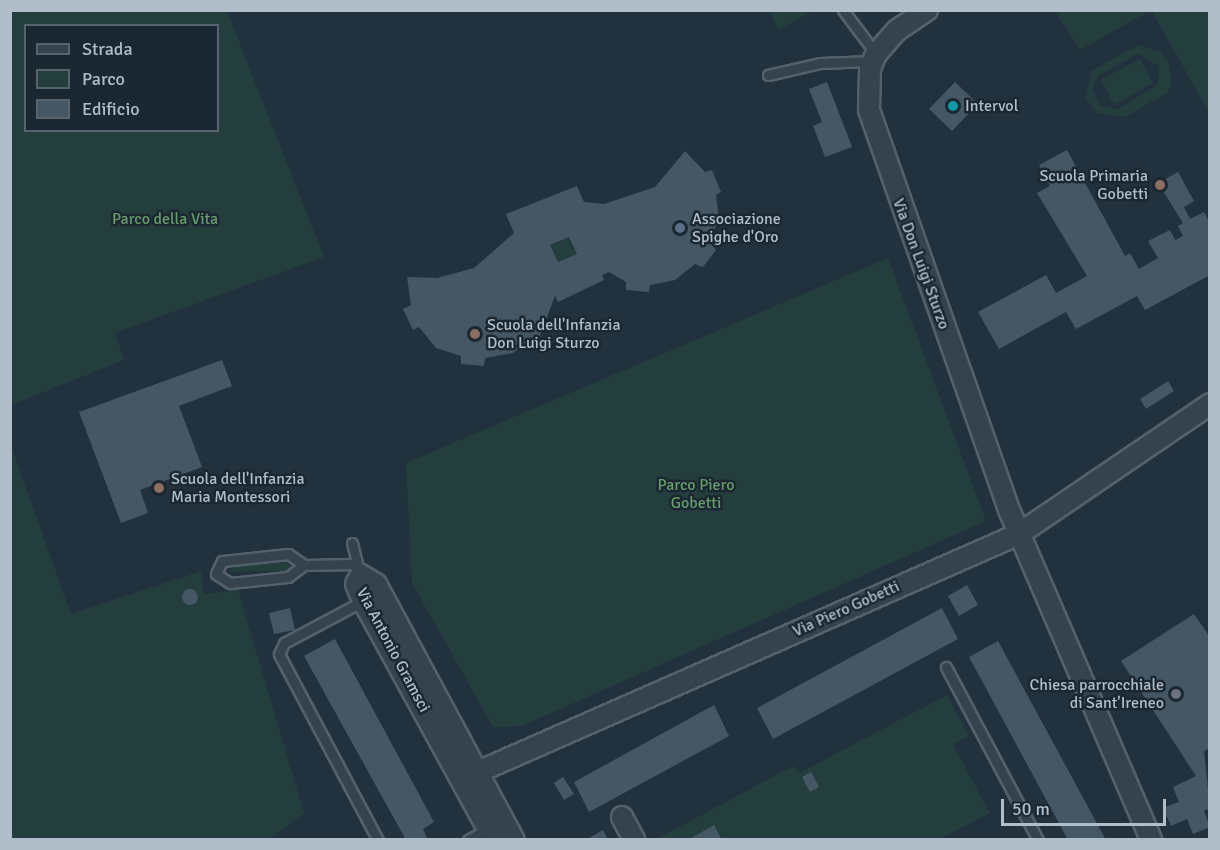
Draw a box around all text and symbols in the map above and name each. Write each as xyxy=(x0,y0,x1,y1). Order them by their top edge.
legend xyxy=(24,24,219,132)
text: Strada xyxy=(82,38,133,60)
text: Parco xyxy=(82,68,125,90)
place label: Intervol xyxy=(965,96,1018,116)
text: Edificio xyxy=(82,98,140,120)
marker: Intervol xyxy=(946,99,960,113)
place label: Scuola Primaria Gobetti xyxy=(1039,166,1148,204)
marker: Scuola Primaria Gobetti xyxy=(1153,178,1167,192)
street label: Via Don Luigi Sturzo xyxy=(888,196,954,332)
park label: Parco della Vita xyxy=(112,209,218,229)
place label: Associazione Spighe d'Oro xyxy=(692,209,781,247)
marker: Associazione Spighe d'Oro xyxy=(673,221,687,235)
place label: Scuola dell'Infanzia Don Luigi Sturzo xyxy=(487,315,621,353)
marker: Scuola dell'Infanzia Don Luigi Sturzo xyxy=(468,327,482,341)
place label: Scuola dell'Infanzia Maria Montessori xyxy=(171,469,305,507)
park label: Parco Piero Gobetti xyxy=(657,475,735,513)
marker: Scuola dell'Infanzia Maria Montessori xyxy=(152,481,166,495)
street label: Via Piero Gobetti xyxy=(790,577,902,641)
street label: Via Antonio Gramsci xyxy=(352,584,434,716)
place label: Chiesa parrocchiale di Sant'Ireneo xyxy=(1030,675,1164,713)
marker: Chiesa parrocchiale di Sant'Ireneo xyxy=(1169,687,1183,701)
scale bar xyxy=(1004,787,1169,825)
text: 50 m xyxy=(1012,798,1050,820)

